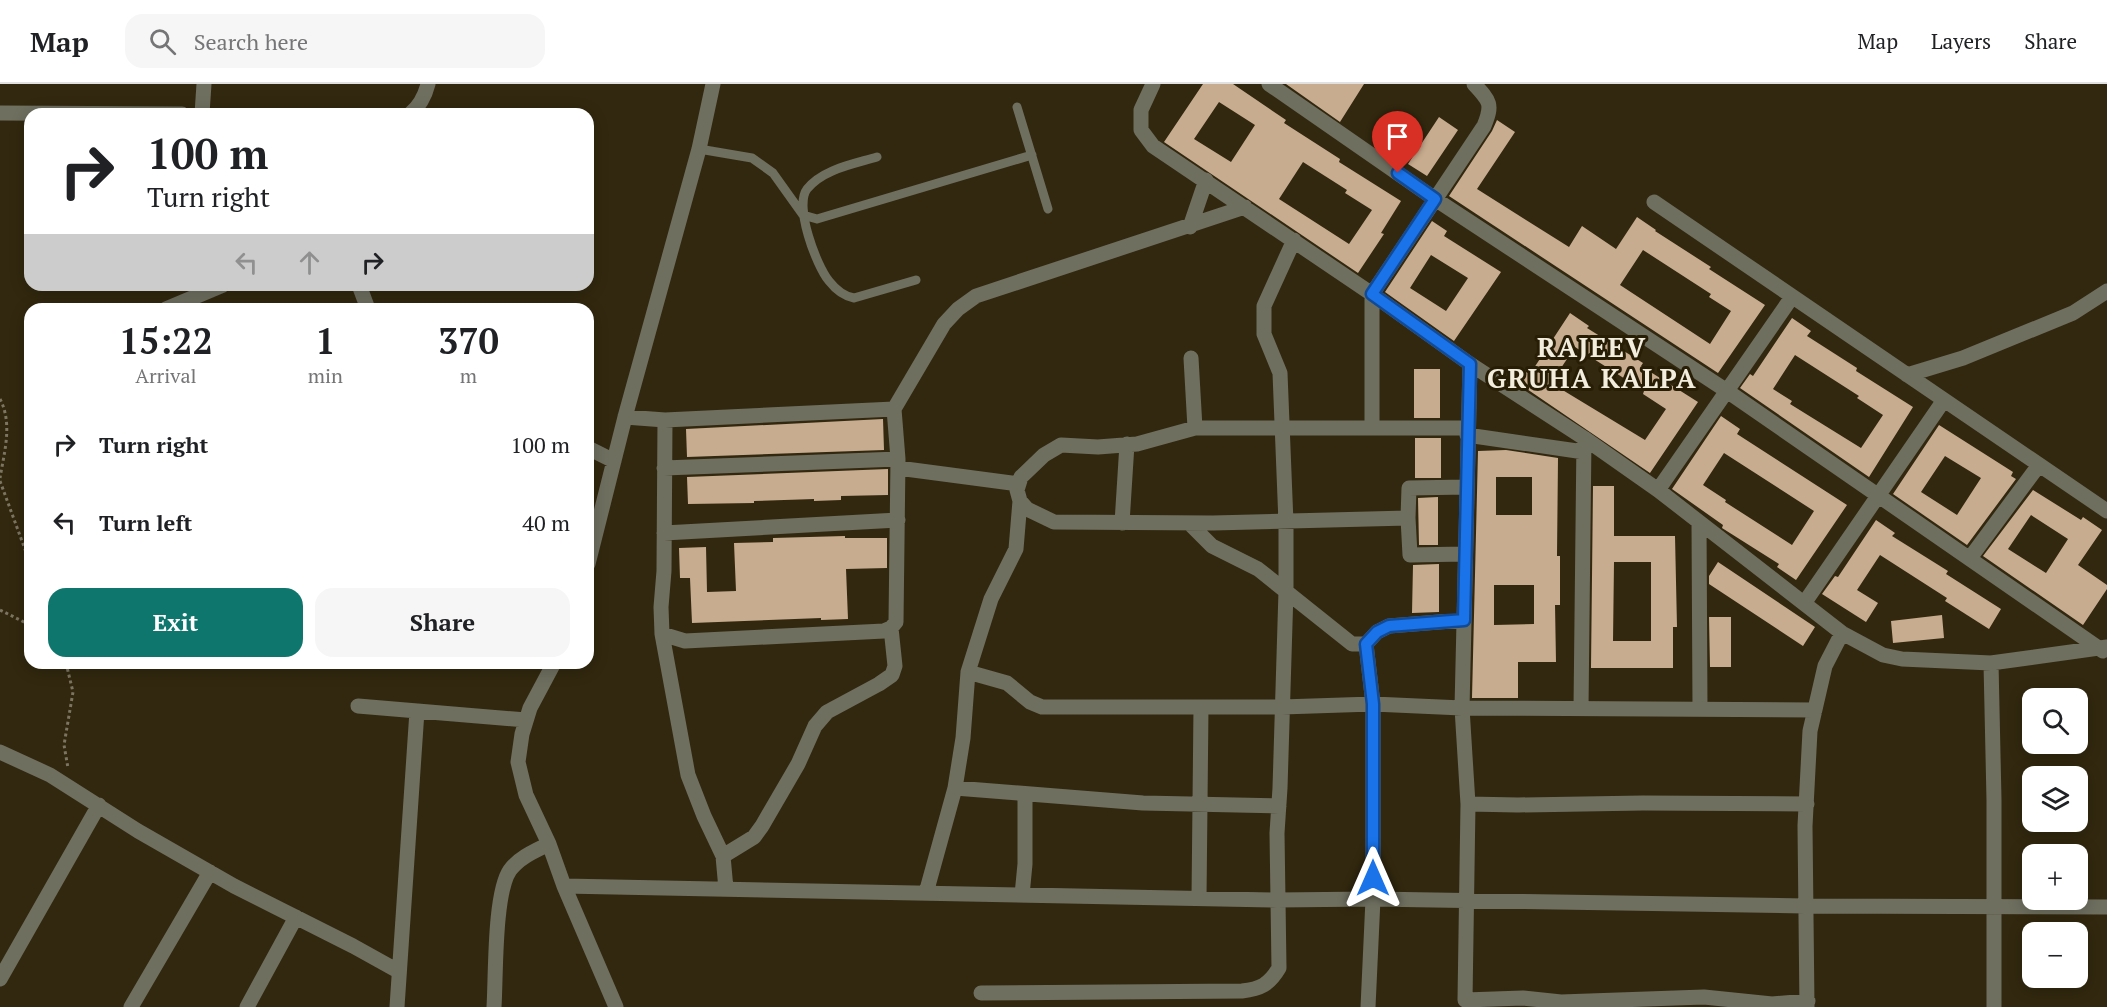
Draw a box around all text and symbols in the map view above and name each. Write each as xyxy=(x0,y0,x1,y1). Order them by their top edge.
search box xyxy=(125,14,545,68)
text: Map xyxy=(30,23,89,60)
icon: search xyxy=(146,25,179,58)
text: Search here xyxy=(194,27,308,56)
text: Map xyxy=(1857,27,1898,55)
text: Layers xyxy=(1931,27,1991,55)
text: Share xyxy=(2024,27,2077,55)
pin xyxy=(1372,111,1423,173)
icon: arrive xyxy=(1381,120,1414,153)
text: 100 m xyxy=(147,125,268,181)
icon: right xyxy=(48,132,126,210)
text: Turn right xyxy=(147,179,270,215)
icon: left xyxy=(230,246,263,279)
icon: ahead xyxy=(293,246,326,279)
icon: right xyxy=(356,246,389,279)
text: 15:22 xyxy=(119,317,213,364)
text: 1 xyxy=(315,317,336,364)
text: 370 xyxy=(438,317,499,364)
district label: RAJEEV GRUHA KALPA xyxy=(1487,329,1697,396)
text: Arrival xyxy=(135,362,197,389)
text: min xyxy=(308,362,343,389)
text: m xyxy=(460,362,477,389)
icon: right xyxy=(48,428,81,461)
text: Turn right xyxy=(99,430,208,459)
text: 100 m xyxy=(510,430,570,459)
icon: left xyxy=(48,506,81,539)
text: Turn left xyxy=(99,508,192,537)
text: 40 m xyxy=(522,508,570,537)
button: Exit xyxy=(48,588,303,657)
button: Share xyxy=(315,588,570,657)
map controls xyxy=(2022,688,2088,988)
button: search xyxy=(2022,688,2088,754)
button: layers xyxy=(2022,766,2088,832)
button: + xyxy=(2022,844,2088,910)
position arrow xyxy=(1341,846,1405,910)
button: − xyxy=(2022,922,2088,988)

